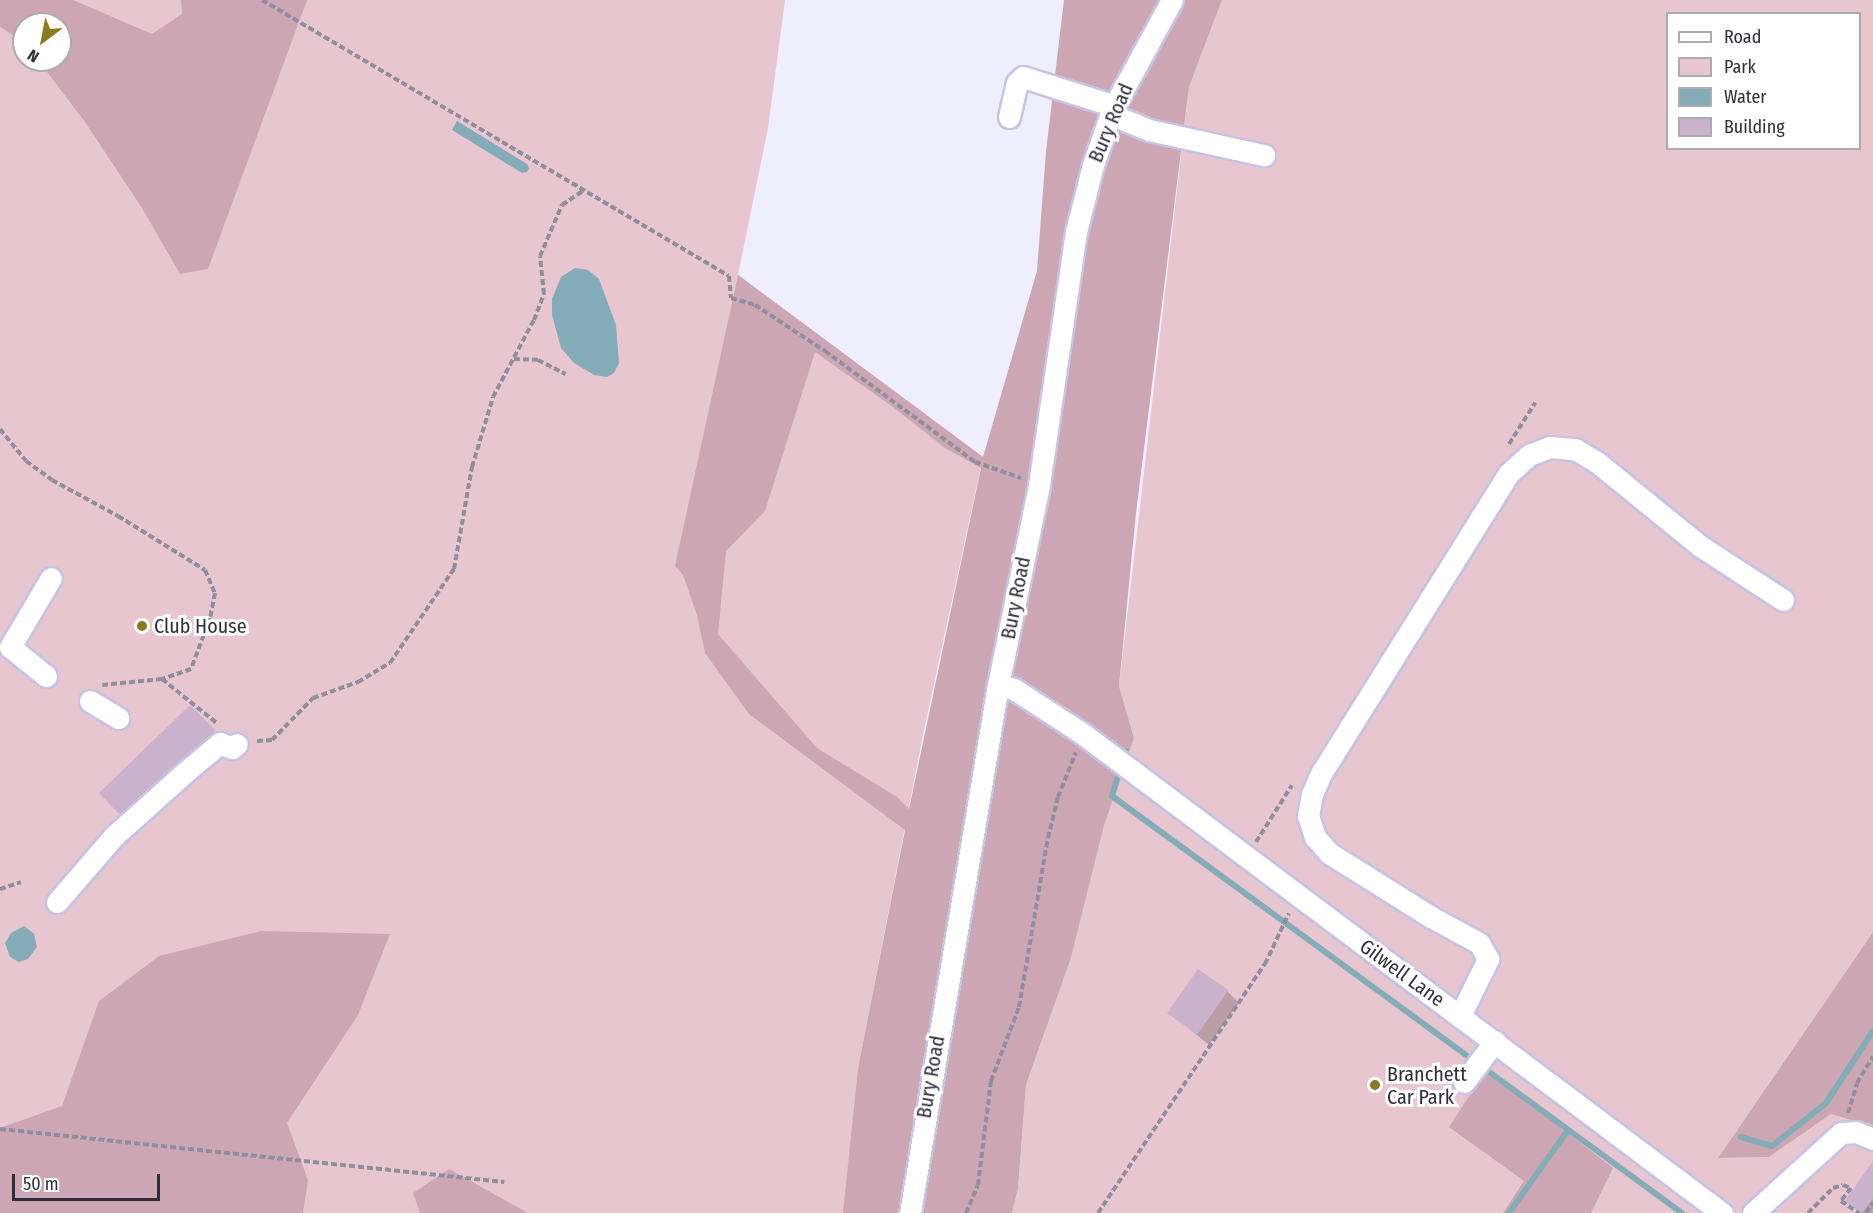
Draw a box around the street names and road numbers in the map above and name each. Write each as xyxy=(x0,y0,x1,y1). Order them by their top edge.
street label: Bury Road xyxy=(1084,80,1138,166)
street label: Bury Road xyxy=(996,555,1036,641)
street label: Gilwell Lane xyxy=(1355,934,1449,1012)
street label: Bury Road xyxy=(912,1034,950,1120)

